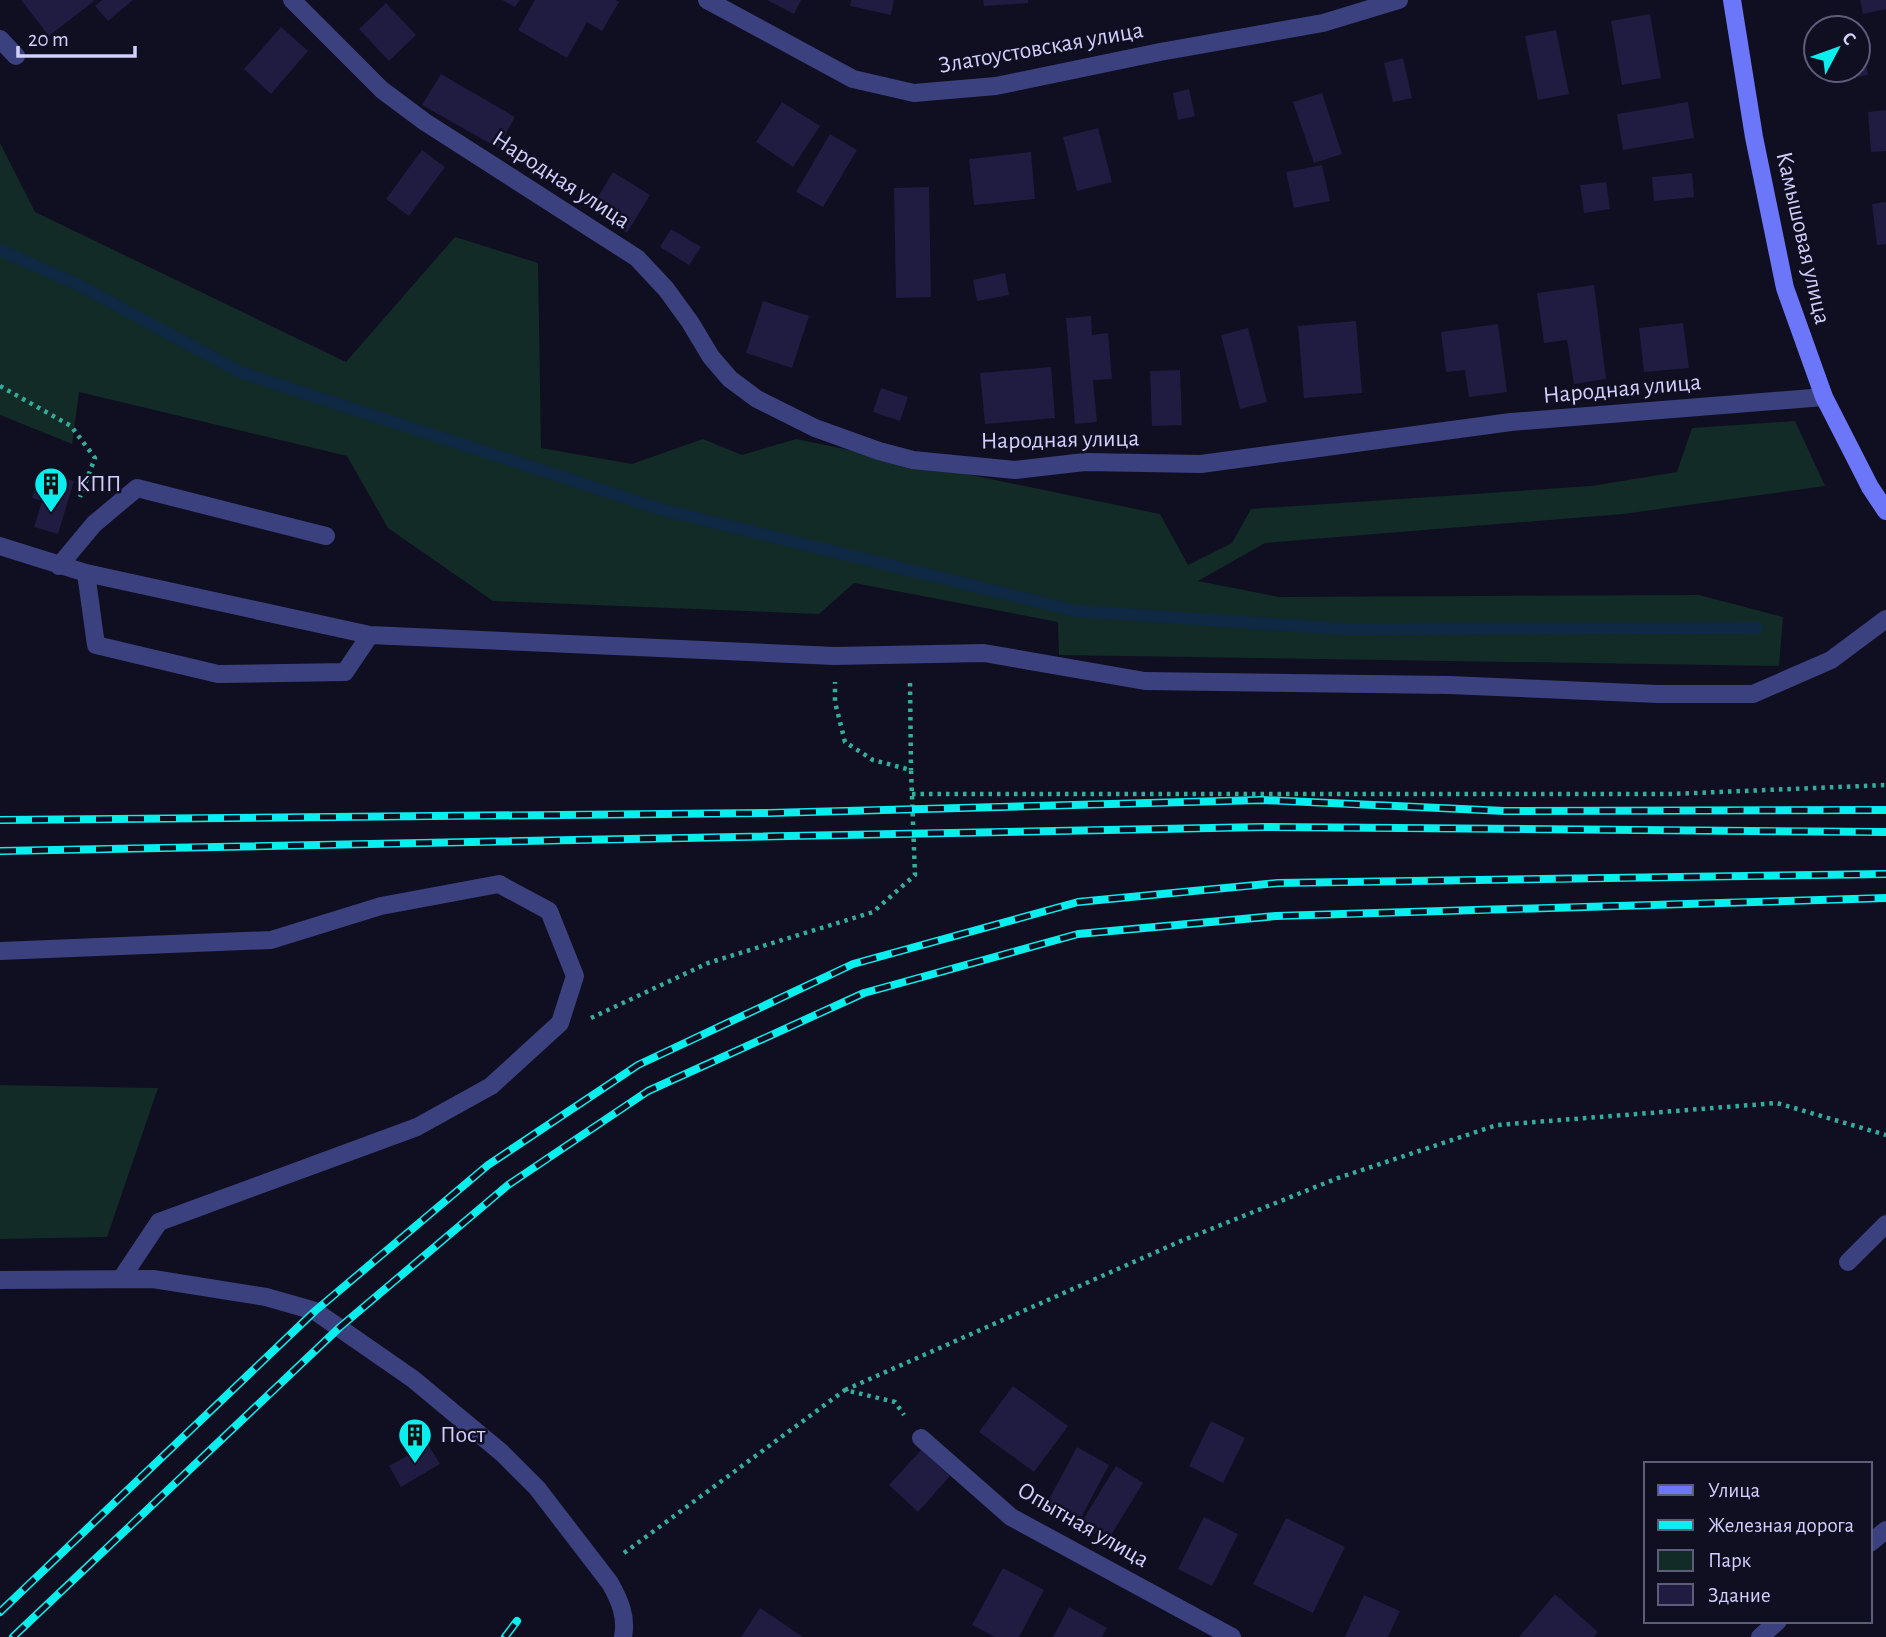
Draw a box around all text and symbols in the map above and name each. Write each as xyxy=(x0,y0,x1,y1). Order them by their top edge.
scale bar xyxy=(18,14,135,58)
north arrow xyxy=(1802,14,1872,84)
street label: Златоустовская улица xyxy=(937,18,1145,78)
text: 20 m xyxy=(28,29,69,50)
text: С xyxy=(1838,29,1859,49)
street label: Народная улица xyxy=(488,127,634,233)
street label: Камышовая улица xyxy=(1772,150,1835,327)
street label: Народная улица xyxy=(1542,370,1702,408)
street label: Народная улица xyxy=(980,427,1140,453)
building icon: КПП xyxy=(32,465,70,514)
place label: КПП xyxy=(76,472,122,496)
building icon: Пост xyxy=(396,1416,434,1465)
place label: Пост xyxy=(440,1423,486,1447)
legend xyxy=(1644,1462,1872,1623)
street label: Опытная улица xyxy=(1013,1478,1153,1572)
text: Улица xyxy=(1708,1480,1761,1501)
text: Железная дорога xyxy=(1708,1515,1855,1536)
text: Парк xyxy=(1708,1550,1752,1571)
text: Здание xyxy=(1708,1585,1771,1606)

